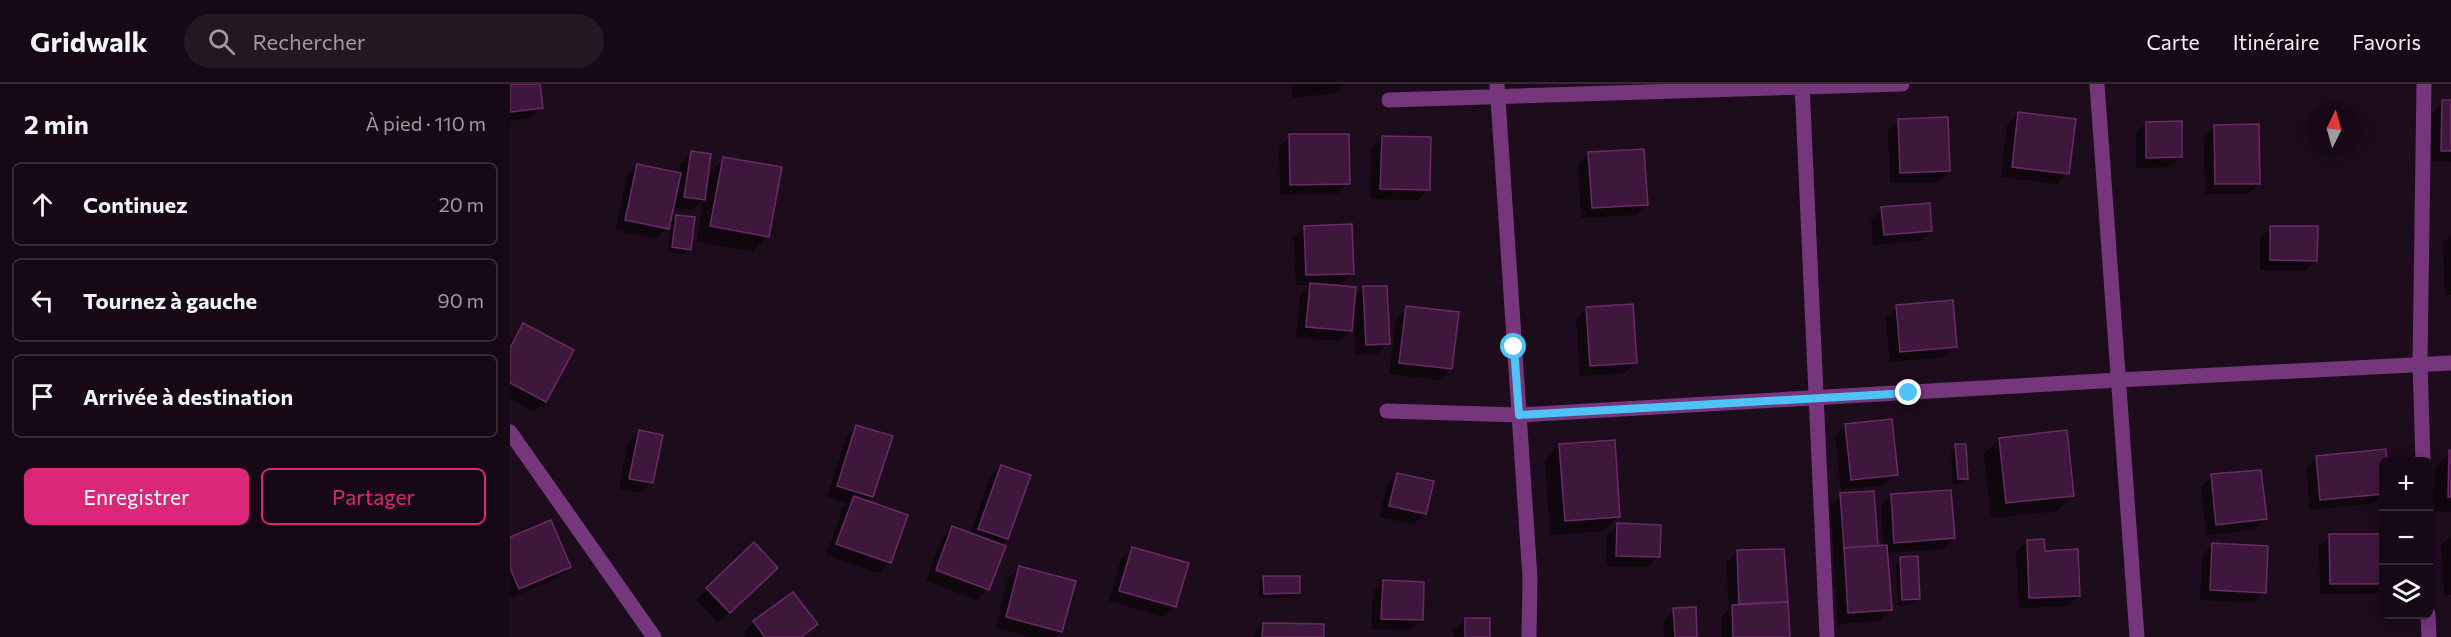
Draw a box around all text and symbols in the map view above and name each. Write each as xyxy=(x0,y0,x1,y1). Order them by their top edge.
search box xyxy=(184,14,604,68)
text: Gridwalk xyxy=(30,24,148,58)
icon: search xyxy=(205,25,238,58)
text: Rechercher xyxy=(253,28,366,55)
text: Carte xyxy=(2146,29,2200,54)
text: Itinéraire xyxy=(2233,29,2319,54)
text: Favoris xyxy=(2352,29,2421,54)
north arrow xyxy=(2307,102,2361,156)
text: 2 min xyxy=(24,108,89,139)
text: À pied · 110 m xyxy=(365,111,486,135)
icon: ahead xyxy=(26,188,59,221)
text: Continuez xyxy=(83,191,188,218)
text: 20 m xyxy=(439,192,484,216)
icon: left xyxy=(26,284,59,317)
text: Tournez à gauche xyxy=(83,287,257,314)
text: 90 m xyxy=(438,288,484,312)
route start xyxy=(1500,333,1526,359)
route end xyxy=(1895,379,1921,405)
icon: arrive xyxy=(26,380,59,413)
text: Arrivée à destination xyxy=(83,383,293,410)
map controls xyxy=(2379,457,2433,619)
button: + xyxy=(2379,457,2433,511)
button: Enregistrer xyxy=(24,468,249,525)
button: Partager xyxy=(261,468,486,525)
button: − xyxy=(2379,511,2433,565)
button: layers xyxy=(2379,565,2433,619)

